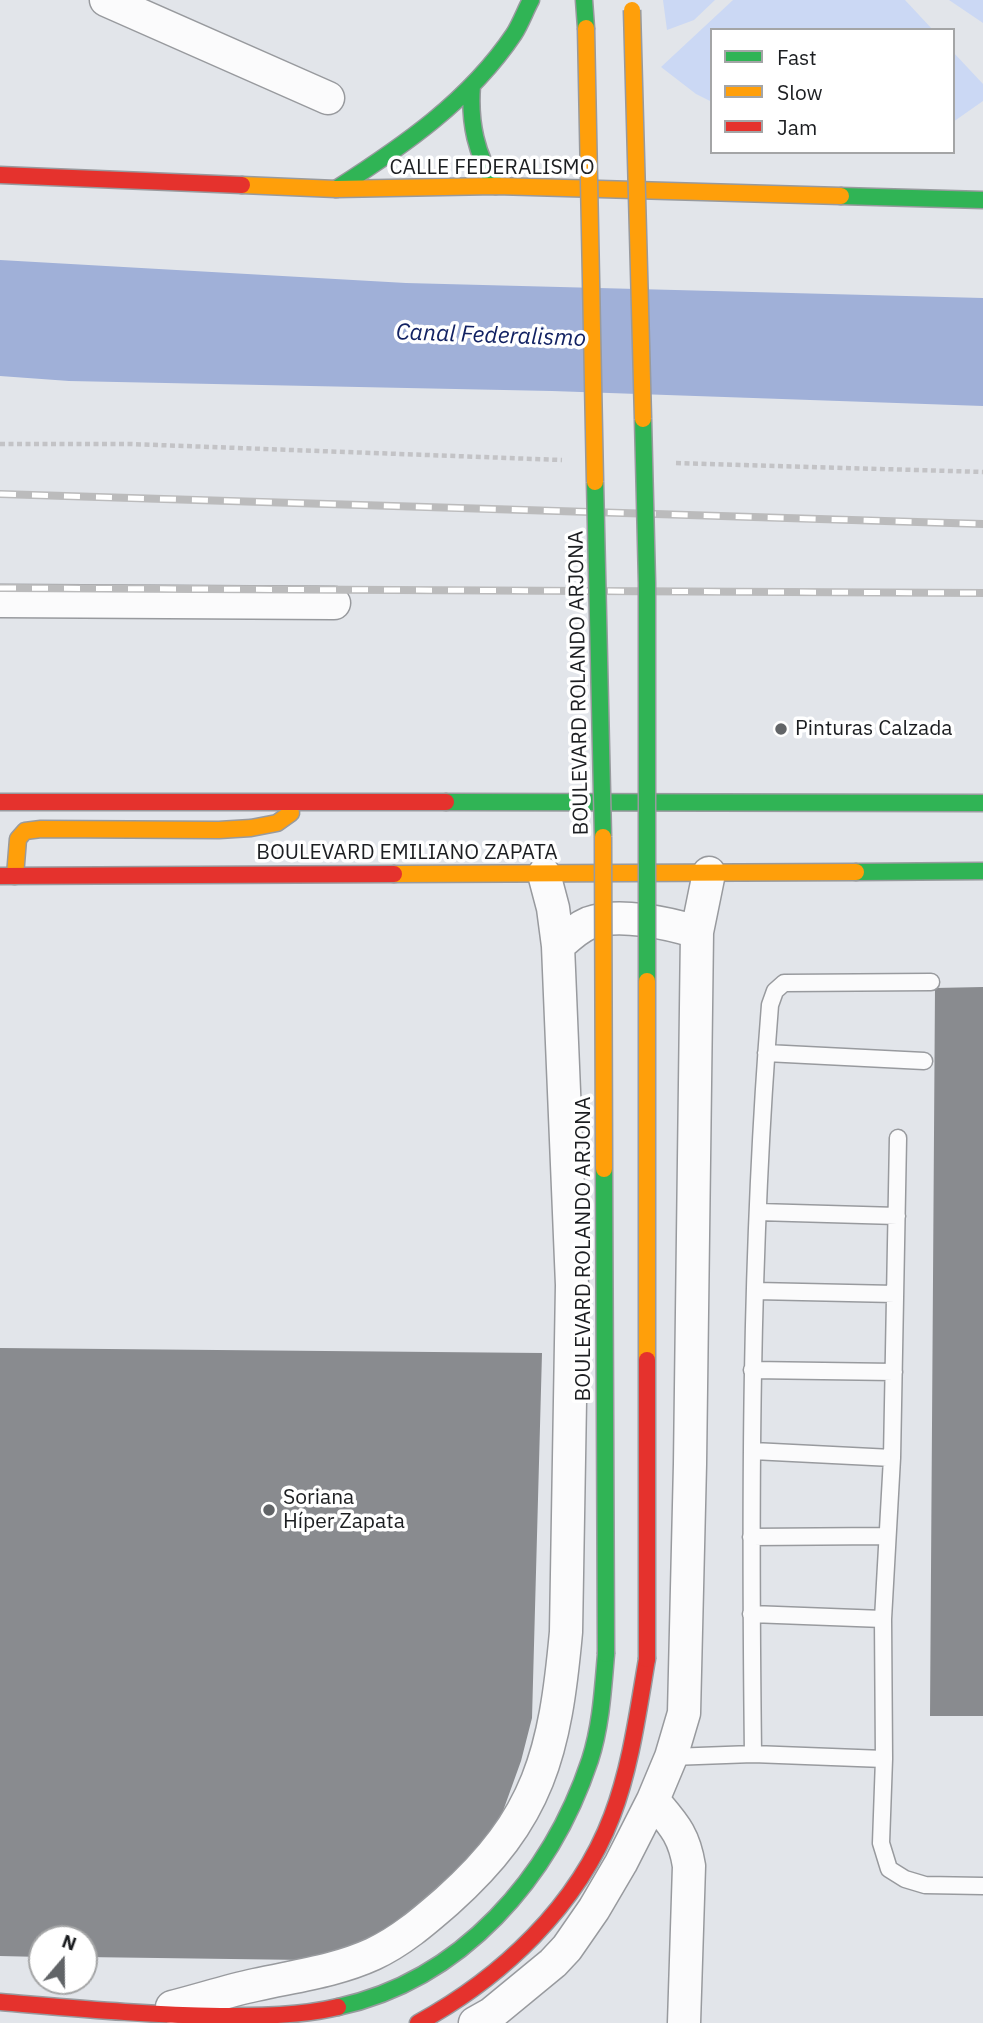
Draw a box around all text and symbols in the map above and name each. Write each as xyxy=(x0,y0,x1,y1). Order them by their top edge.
legend xyxy=(710,28,955,154)
text: Fast xyxy=(777,43,817,71)
text: Slow xyxy=(777,78,823,106)
text: Jam xyxy=(777,113,817,141)
street label: CALLE FEDERALISMO xyxy=(389,155,595,181)
water label: Canal Federalismo xyxy=(395,319,587,353)
street label: BOULEVARD ROLANDO ARJONA xyxy=(564,530,594,836)
place label: Pinturas Calzada xyxy=(795,716,953,742)
marker: Pinturas Calzada xyxy=(773,721,789,737)
street label: BOULEVARD EMILIANO ZAPATA xyxy=(256,840,558,866)
street label: BOULEVARD ROLANDO ARJONA xyxy=(571,1097,597,1401)
place label: Soriana Híper Zapata xyxy=(283,1485,405,1535)
marker: Soriana Híper Zapata xyxy=(261,1502,277,1518)
north arrow xyxy=(28,1925,98,1995)
text: N xyxy=(59,1929,80,1956)

